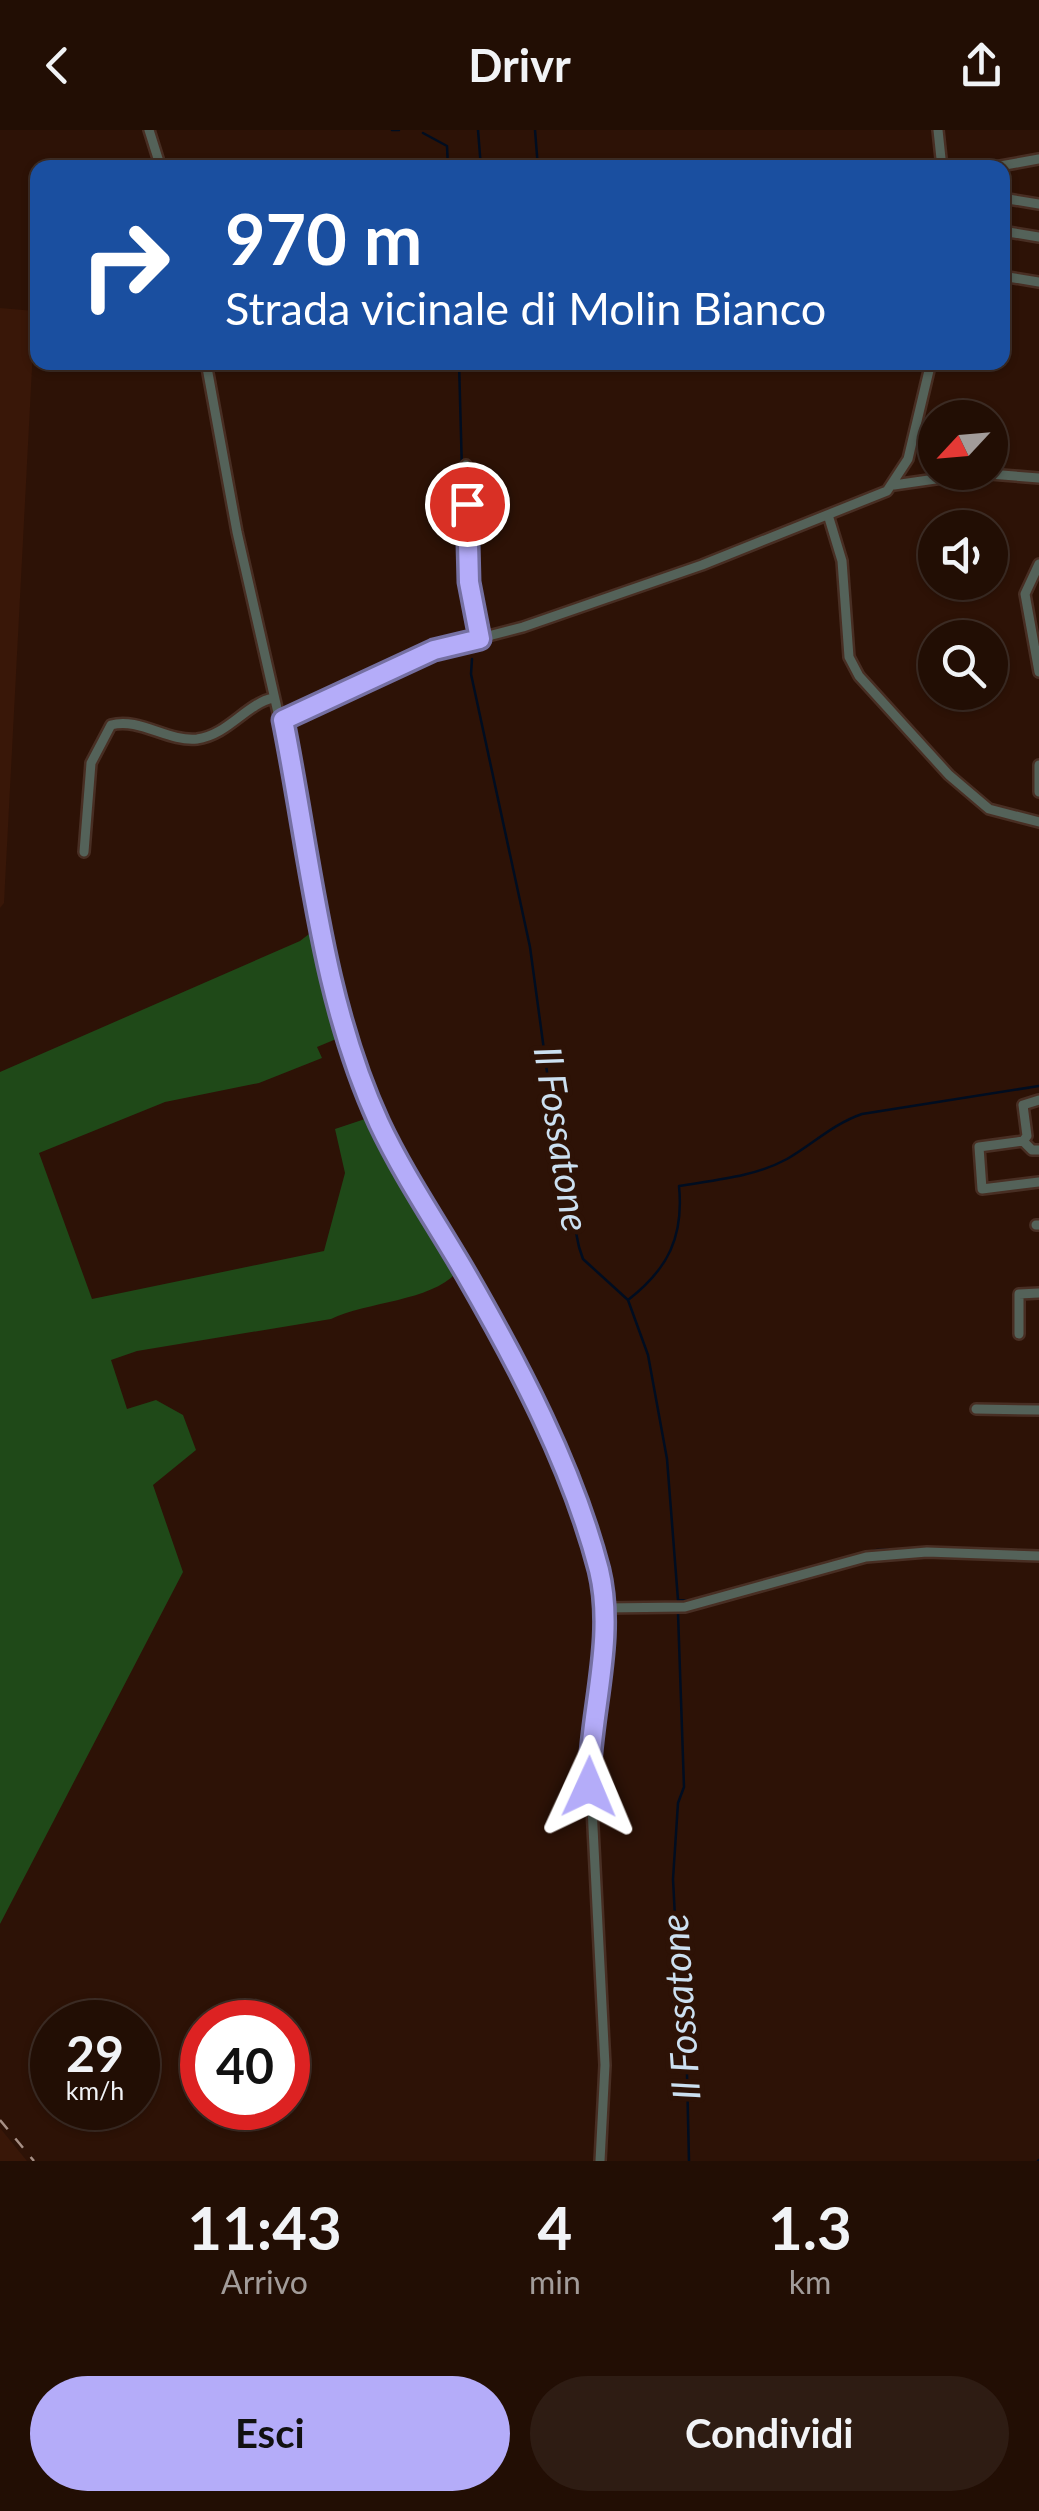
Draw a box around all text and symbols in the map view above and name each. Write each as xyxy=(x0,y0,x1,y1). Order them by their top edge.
icon: back xyxy=(30,38,85,93)
text: Drivr xyxy=(468,38,571,92)
icon: share xyxy=(954,38,1009,93)
text: 970 m xyxy=(225,196,422,280)
icon: right xyxy=(60,200,190,330)
text: Strada vicinale di Molin Bianco xyxy=(225,281,826,335)
north arrow xyxy=(918,400,1008,490)
map controls xyxy=(918,400,1008,710)
pin xyxy=(425,462,510,547)
icon: arrive xyxy=(440,477,495,532)
button: sound xyxy=(918,510,1008,600)
button: search xyxy=(918,620,1008,710)
water label: Il Fossatone xyxy=(526,1043,600,1234)
position arrow xyxy=(537,1735,641,1839)
water label: Il Fossatone xyxy=(650,1913,708,2102)
speed limit sign: 40 xyxy=(180,2000,310,2130)
text: 29 xyxy=(66,2023,124,2083)
text: km/h xyxy=(66,2075,124,2105)
text: 11:43 xyxy=(187,2191,342,2263)
text: 4 xyxy=(537,2191,572,2263)
text: 1.3 xyxy=(768,2191,852,2263)
text: Arrivo xyxy=(221,2262,308,2301)
text: min xyxy=(529,2262,581,2301)
text: km xyxy=(789,2262,831,2301)
button: Esci xyxy=(30,2376,510,2491)
button: Condividi xyxy=(530,2376,1009,2491)

